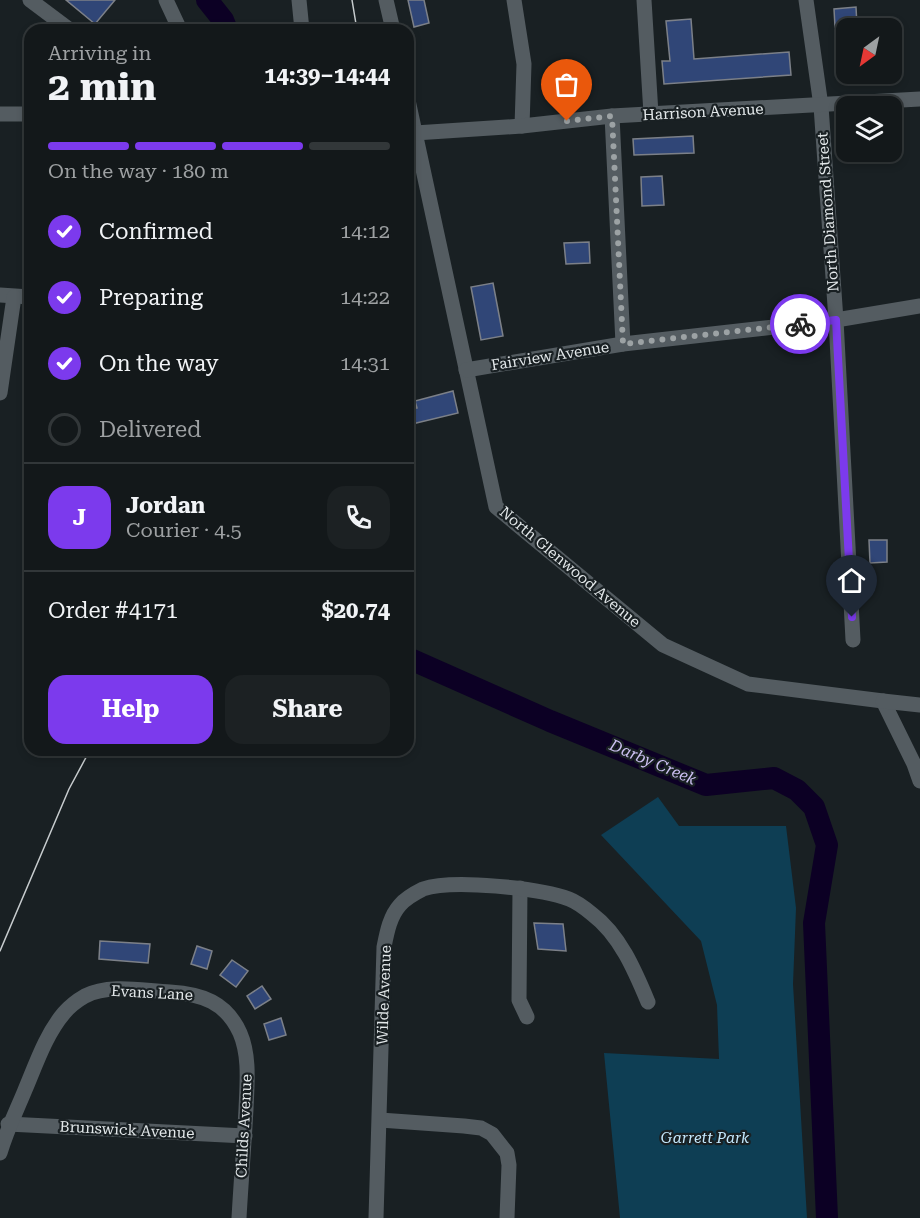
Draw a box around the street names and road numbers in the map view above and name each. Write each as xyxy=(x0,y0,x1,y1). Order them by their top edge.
street label: Harrison Avenue xyxy=(642,100,764,124)
street label: North Diamond Street xyxy=(813,131,843,292)
street label: Fairview Avenue xyxy=(490,338,610,374)
street label: North Glenwood Avenue xyxy=(496,503,644,631)
street label: Wilde Avenue xyxy=(373,945,395,1045)
street label: Evans Lane xyxy=(111,982,193,1004)
street label: Childs Avenue xyxy=(232,1074,256,1178)
street label: Brunswick Avenue xyxy=(59,1117,195,1143)

